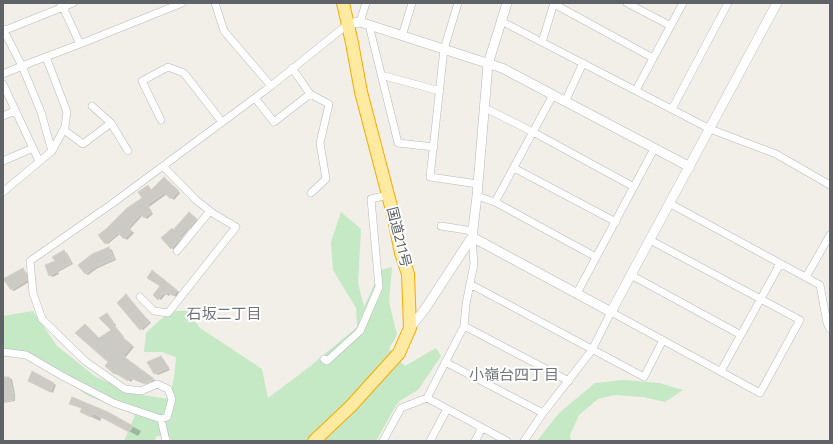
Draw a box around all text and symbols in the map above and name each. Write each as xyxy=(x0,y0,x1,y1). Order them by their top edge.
street label: 国道211号 xyxy=(383,205,415,269)
district label: 石坂二丁目 xyxy=(187,305,261,323)
district label: 小嶺台四丁目 xyxy=(469,366,559,384)

